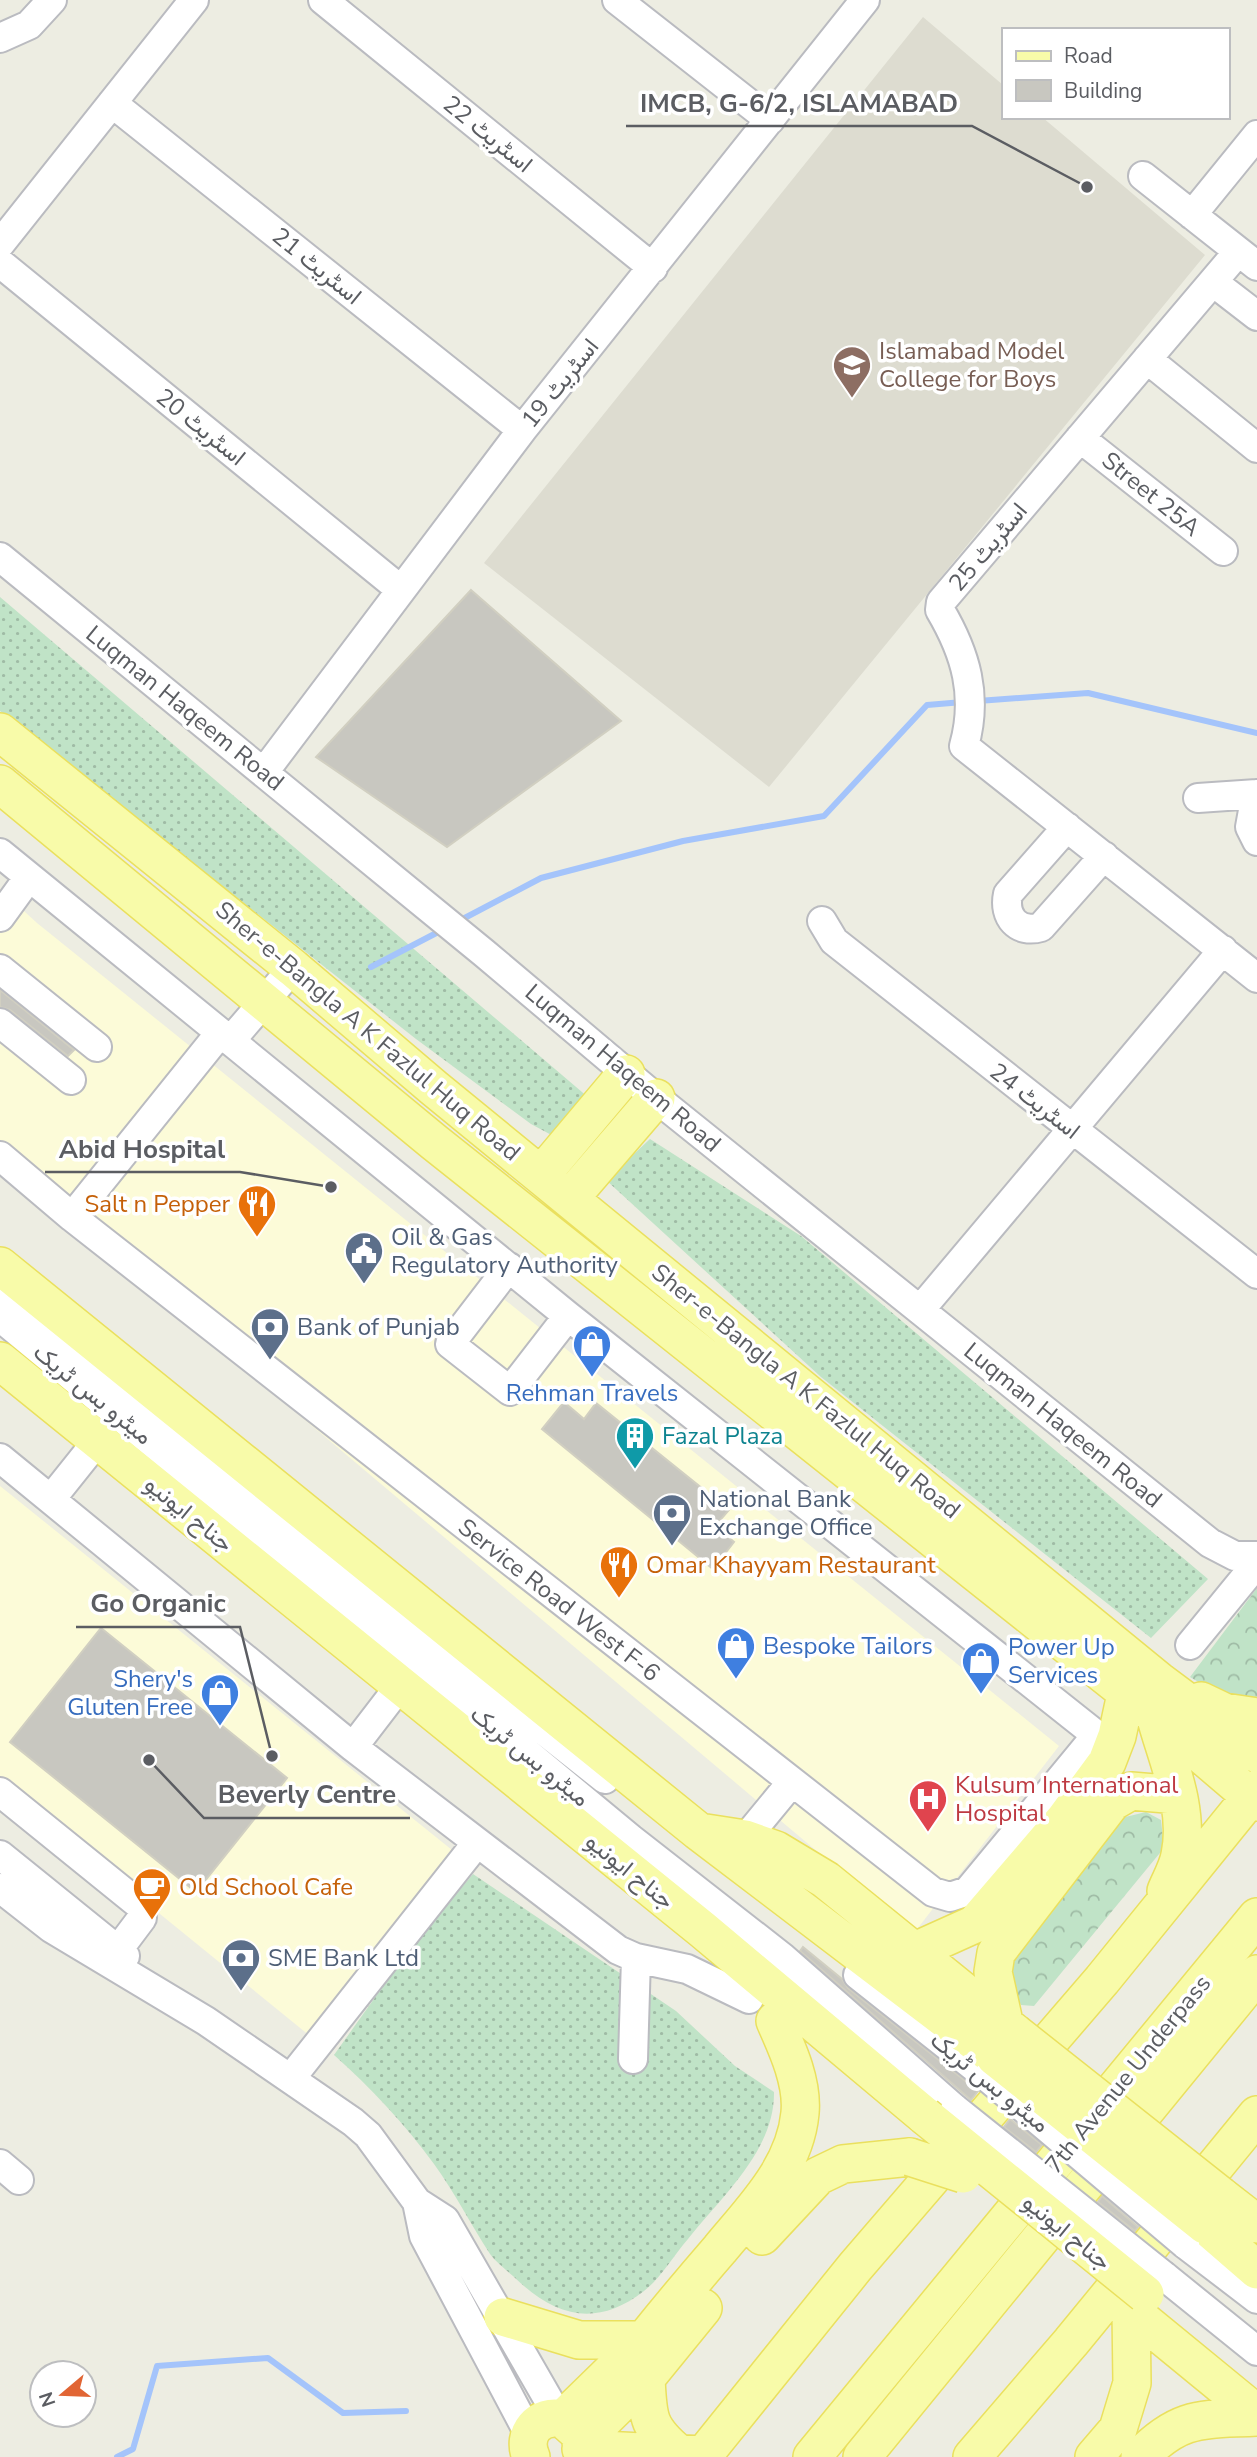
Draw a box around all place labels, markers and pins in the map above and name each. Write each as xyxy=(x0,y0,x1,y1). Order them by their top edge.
callout: IMCB, G-6/2, ISLAMABAD xyxy=(626,79,972,126)
place label: Islamabad Model College for Boys xyxy=(879,335,1064,395)
school or university icon: Islamabad Model College for Boys xyxy=(831,344,873,399)
callout: Abid Hospital xyxy=(45,1125,240,1172)
restaurant icon: Salt n Pepper xyxy=(236,1183,278,1238)
place label: Salt n Pepper xyxy=(84,1188,230,1220)
place label: Oil & Gas Regulatory Authority xyxy=(391,1221,618,1281)
public building icon: Oil & Gas Regulatory Authority xyxy=(343,1230,385,1285)
bank icon: Bank of Punjab xyxy=(249,1306,291,1361)
place label: Bank of Punjab xyxy=(297,1311,460,1343)
shop icon: Rehman Travels xyxy=(571,1323,613,1378)
place label: Rehman Travels xyxy=(506,1377,678,1409)
building icon: Fazal Plaza xyxy=(614,1415,656,1470)
place label: Fazal Plaza xyxy=(662,1420,783,1452)
place label: National Bank Exchange Office xyxy=(699,1483,872,1543)
bank icon: National Bank Exchange Office xyxy=(651,1492,693,1547)
restaurant icon: Omar Khayyam Restaurant xyxy=(598,1544,640,1599)
place label: Omar Khayyam Restaurant xyxy=(646,1549,936,1581)
callout: Go Organic xyxy=(76,1580,240,1627)
shop icon: Bespoke Tailors xyxy=(715,1625,757,1680)
place label: Bespoke Tailors xyxy=(763,1630,933,1662)
place label: Power Up Services xyxy=(1008,1631,1115,1691)
shop icon: Power Up Services xyxy=(960,1640,1002,1695)
place label: Shery's Gluten Free xyxy=(67,1663,193,1723)
shop icon: Shery's Gluten Free xyxy=(199,1672,241,1727)
place label: Kulsum International Hospital xyxy=(955,1769,1178,1829)
callout: Beverly Centre xyxy=(204,1771,410,1818)
hospital icon: Kulsum International Hospital xyxy=(907,1778,949,1833)
cafe icon: Old School Cafe xyxy=(131,1866,173,1921)
place label: Old School Cafe xyxy=(179,1871,353,1903)
bank icon: SME Bank Ltd xyxy=(220,1937,262,1992)
place label: SME Bank Ltd xyxy=(268,1942,419,1974)

